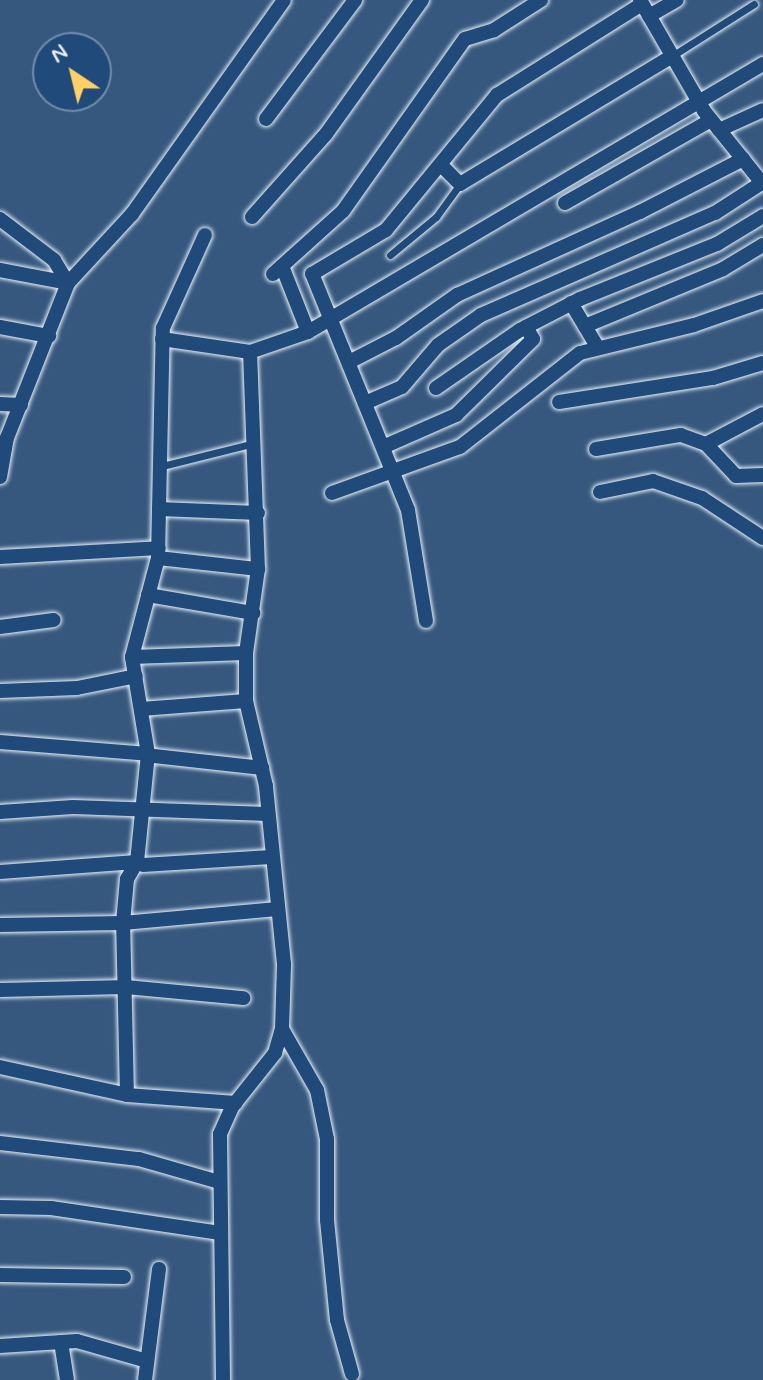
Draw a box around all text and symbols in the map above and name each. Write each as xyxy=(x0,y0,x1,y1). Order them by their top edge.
north arrow xyxy=(32,32,112,112)
text: N xyxy=(45,38,73,70)

